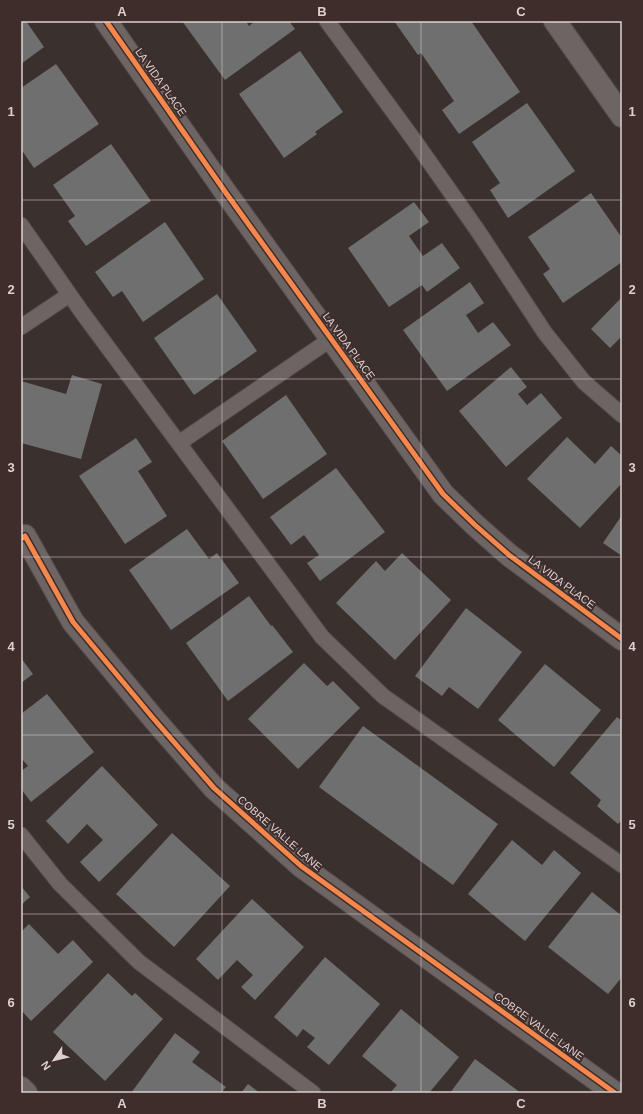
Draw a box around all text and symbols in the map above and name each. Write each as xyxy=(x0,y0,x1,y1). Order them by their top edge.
text: A xyxy=(117,4,127,19)
text: B xyxy=(317,4,327,19)
text: C xyxy=(516,4,526,19)
street label: LA VIDA PLACE xyxy=(133,46,189,118)
text: 1 xyxy=(7,104,15,119)
text: 1 xyxy=(628,104,636,119)
text: 2 xyxy=(7,282,15,297)
text: 2 xyxy=(628,282,636,297)
street label: LA VIDA PLACE xyxy=(321,310,377,382)
text: 3 xyxy=(7,460,15,475)
text: 3 xyxy=(628,460,636,475)
street label: LA VIDA PLACE xyxy=(526,553,598,611)
text: 4 xyxy=(7,639,15,654)
text: 4 xyxy=(628,639,636,654)
street label: COBRE VALLE LANE xyxy=(236,793,324,873)
text: 5 xyxy=(7,817,15,832)
text: 5 xyxy=(628,817,636,832)
street label: COBRE VALLE LANE xyxy=(492,990,586,1062)
text: 6 xyxy=(7,995,15,1010)
text: 6 xyxy=(628,995,636,1010)
north arrow xyxy=(34,1040,74,1080)
text: N xyxy=(39,1059,53,1072)
text: A xyxy=(117,1096,127,1111)
text: B xyxy=(317,1096,327,1111)
text: C xyxy=(516,1096,526,1111)

